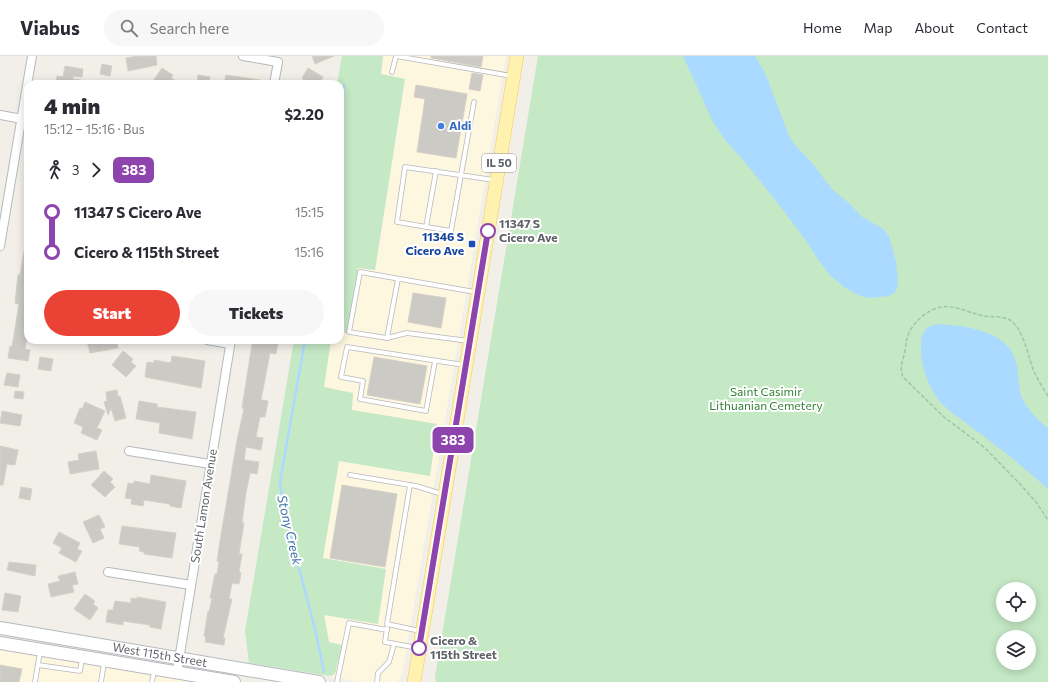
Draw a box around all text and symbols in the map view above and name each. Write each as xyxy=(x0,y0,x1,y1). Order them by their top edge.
search box xyxy=(104,10,384,46)
text: Viabus xyxy=(20,16,80,39)
icon: search xyxy=(118,17,140,39)
text: Search here xyxy=(150,19,229,37)
text: Home xyxy=(803,19,842,36)
text: Map xyxy=(864,19,892,36)
text: About xyxy=(914,19,954,36)
text: Contact xyxy=(976,19,1028,36)
text: 4 min xyxy=(44,92,100,119)
text: $2.20 xyxy=(284,105,324,123)
place label: Aldi xyxy=(449,118,471,132)
text: 15:12 – 15:16 · Bus xyxy=(44,121,145,137)
marker: Aldi xyxy=(436,121,446,131)
road number: IL 50 xyxy=(482,154,516,172)
icon: walk xyxy=(44,159,66,181)
icon: forward xyxy=(85,159,107,181)
text: 383 xyxy=(121,161,146,178)
text: 3 xyxy=(72,162,79,178)
text: 11347 S Cicero Ave xyxy=(74,203,201,221)
text: 15:15 xyxy=(295,204,324,220)
place label: 11347 S Cicero Ave xyxy=(499,216,558,244)
marker: 11347 S Cicero Ave xyxy=(480,223,496,239)
place label: 11346 S Cicero Ave xyxy=(405,229,464,257)
marker: 11346 S Cicero Ave xyxy=(467,239,477,249)
text: Cicero & 115th Street xyxy=(74,243,219,261)
text: 15:16 xyxy=(294,244,324,260)
button: Start xyxy=(44,290,180,336)
button: Tickets xyxy=(188,290,324,336)
park label: Saint Casimir Lithuanian Cemetery xyxy=(709,384,823,412)
line badge: 383 xyxy=(430,427,476,453)
text: 383 xyxy=(441,431,465,448)
street label: South Lamon Avenue xyxy=(187,448,219,564)
water label: Stony Creek xyxy=(274,493,306,568)
map controls xyxy=(996,582,1036,670)
button: locate xyxy=(996,582,1036,622)
button: layers xyxy=(996,630,1036,670)
place label: Cicero & 115th Street xyxy=(430,633,497,661)
street label: West 115th Street xyxy=(112,639,208,669)
marker: Cicero & 115th Street xyxy=(411,640,427,656)

